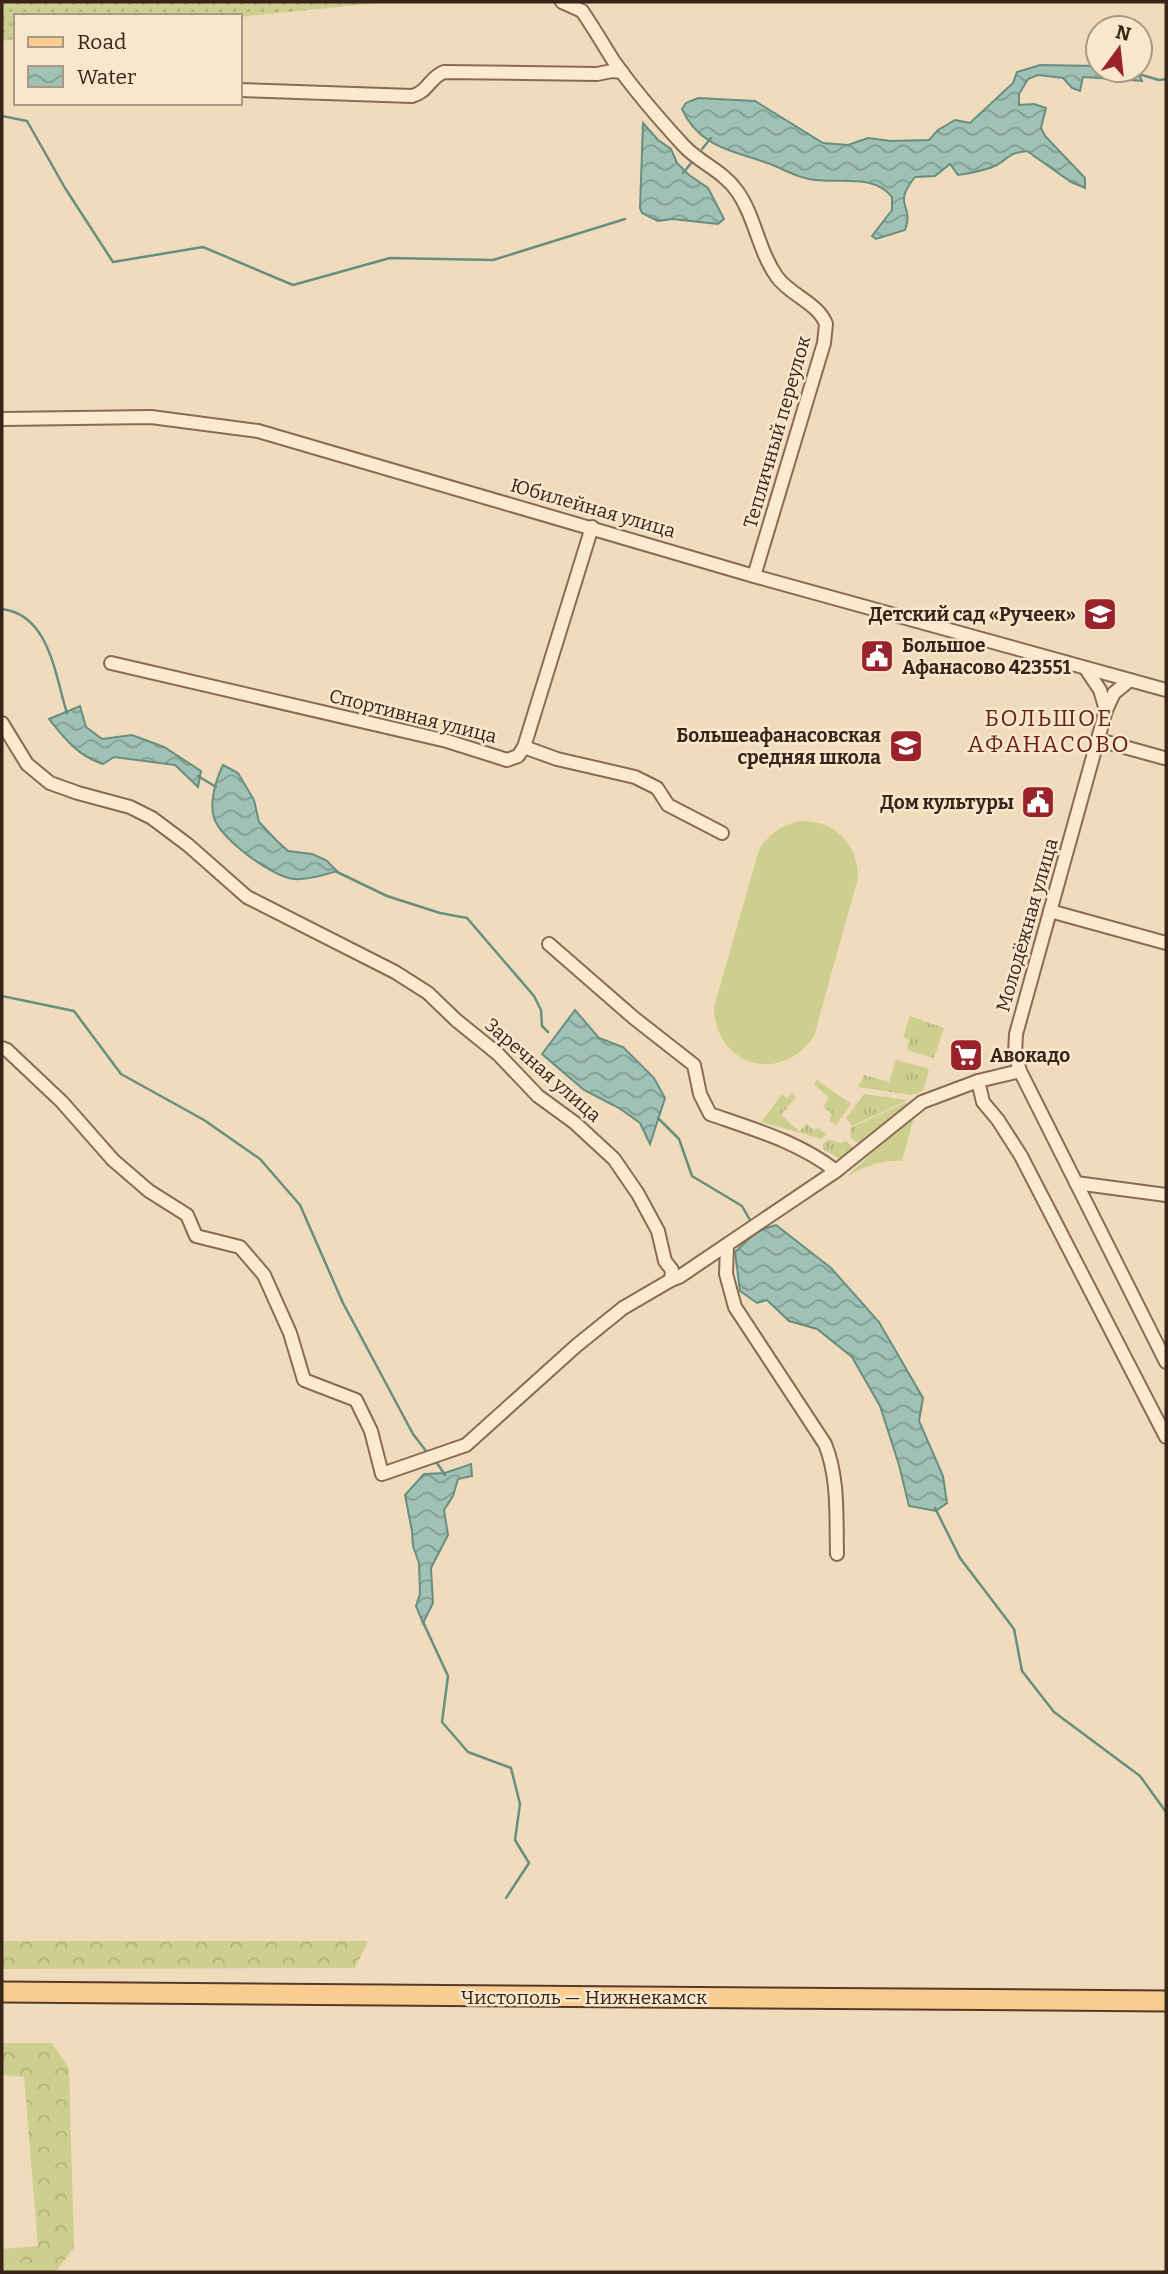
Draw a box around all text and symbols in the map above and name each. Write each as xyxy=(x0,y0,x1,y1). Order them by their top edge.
legend xyxy=(14,14,242,105)
north arrow xyxy=(1084,14,1154,84)
text: N xyxy=(1113,20,1134,46)
text: Road xyxy=(77,29,126,55)
text: Water xyxy=(77,64,136,90)
street label: Тепличный переулок xyxy=(739,332,816,531)
street label: Юбилейная улица xyxy=(508,473,679,543)
school or university icon: Детский сад «Ручеек» xyxy=(1081,595,1119,633)
place label: Детский сад «Ручеек» xyxy=(869,603,1076,626)
place label: Большое Афанасово 423551 xyxy=(902,634,1072,679)
public building icon: Большое Афанасово 423551 xyxy=(858,637,896,675)
street label: Спортивная улица xyxy=(327,684,500,748)
district label: БОЛЬШОЕ АФАНАСОВО xyxy=(967,704,1131,758)
place label: Большеафанасовская средняя школа xyxy=(676,724,881,769)
school or university icon: Большеафанасовская средняя школа xyxy=(887,727,925,765)
public building icon: Дом культуры xyxy=(1019,783,1057,821)
place label: Дом культуры xyxy=(880,791,1014,814)
street label: Молодёжная улица xyxy=(991,835,1063,1014)
street label: Заречная улица xyxy=(480,1013,606,1127)
supermarket icon: Авокадо xyxy=(947,1036,985,1074)
place label: Авокадо xyxy=(990,1044,1070,1067)
street label: Чистополь — Нижнекамск xyxy=(461,1986,708,2009)

